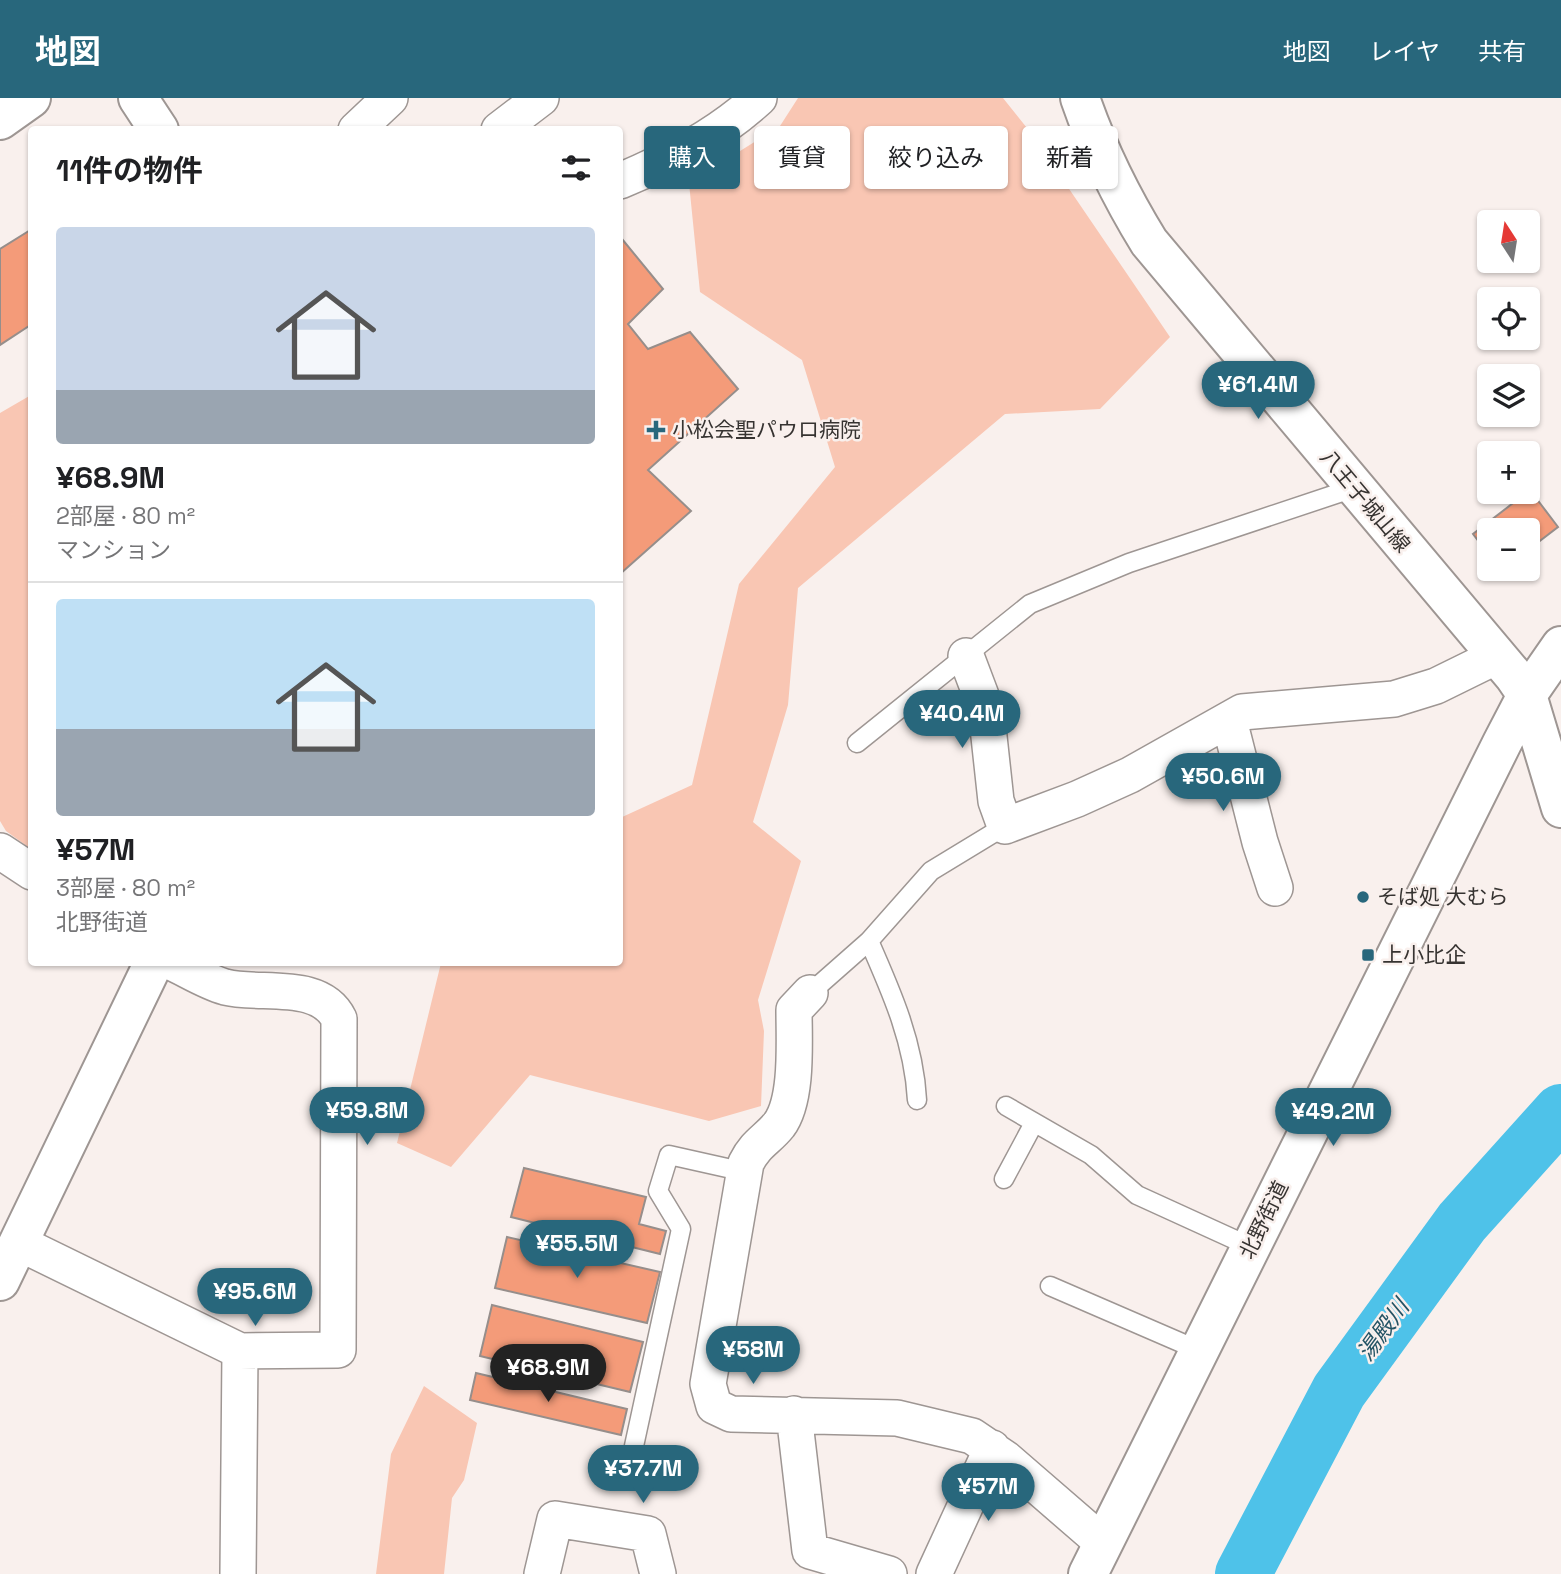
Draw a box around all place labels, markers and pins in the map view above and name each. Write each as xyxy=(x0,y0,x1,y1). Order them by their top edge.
pin: ¥61.4M xyxy=(1201,362,1315,421)
place label: 小松会聖パウロ病院 xyxy=(672,416,861,443)
marker: 小松会聖パウロ病院 xyxy=(646,420,666,440)
pin: ¥40.4M xyxy=(905,690,1019,750)
pin: ¥50.6M xyxy=(1166,754,1280,813)
place label: そば処 大むら xyxy=(1377,883,1508,910)
marker: そば処 大むら xyxy=(1355,889,1371,905)
place label: 上小比企 xyxy=(1382,941,1466,968)
marker: 上小比企 xyxy=(1360,947,1376,963)
pin: ¥59.8M xyxy=(310,1088,424,1147)
pin: ¥49.2M xyxy=(1276,1088,1390,1148)
pin: ¥55.5M xyxy=(520,1220,634,1280)
pin: ¥95.6M xyxy=(198,1268,312,1328)
pin: ¥58M xyxy=(712,1326,794,1386)
pin: ¥68.9M xyxy=(491,1344,605,1404)
pin: ¥37.7M xyxy=(586,1446,700,1505)
pin: ¥57M xyxy=(947,1464,1029,1523)

